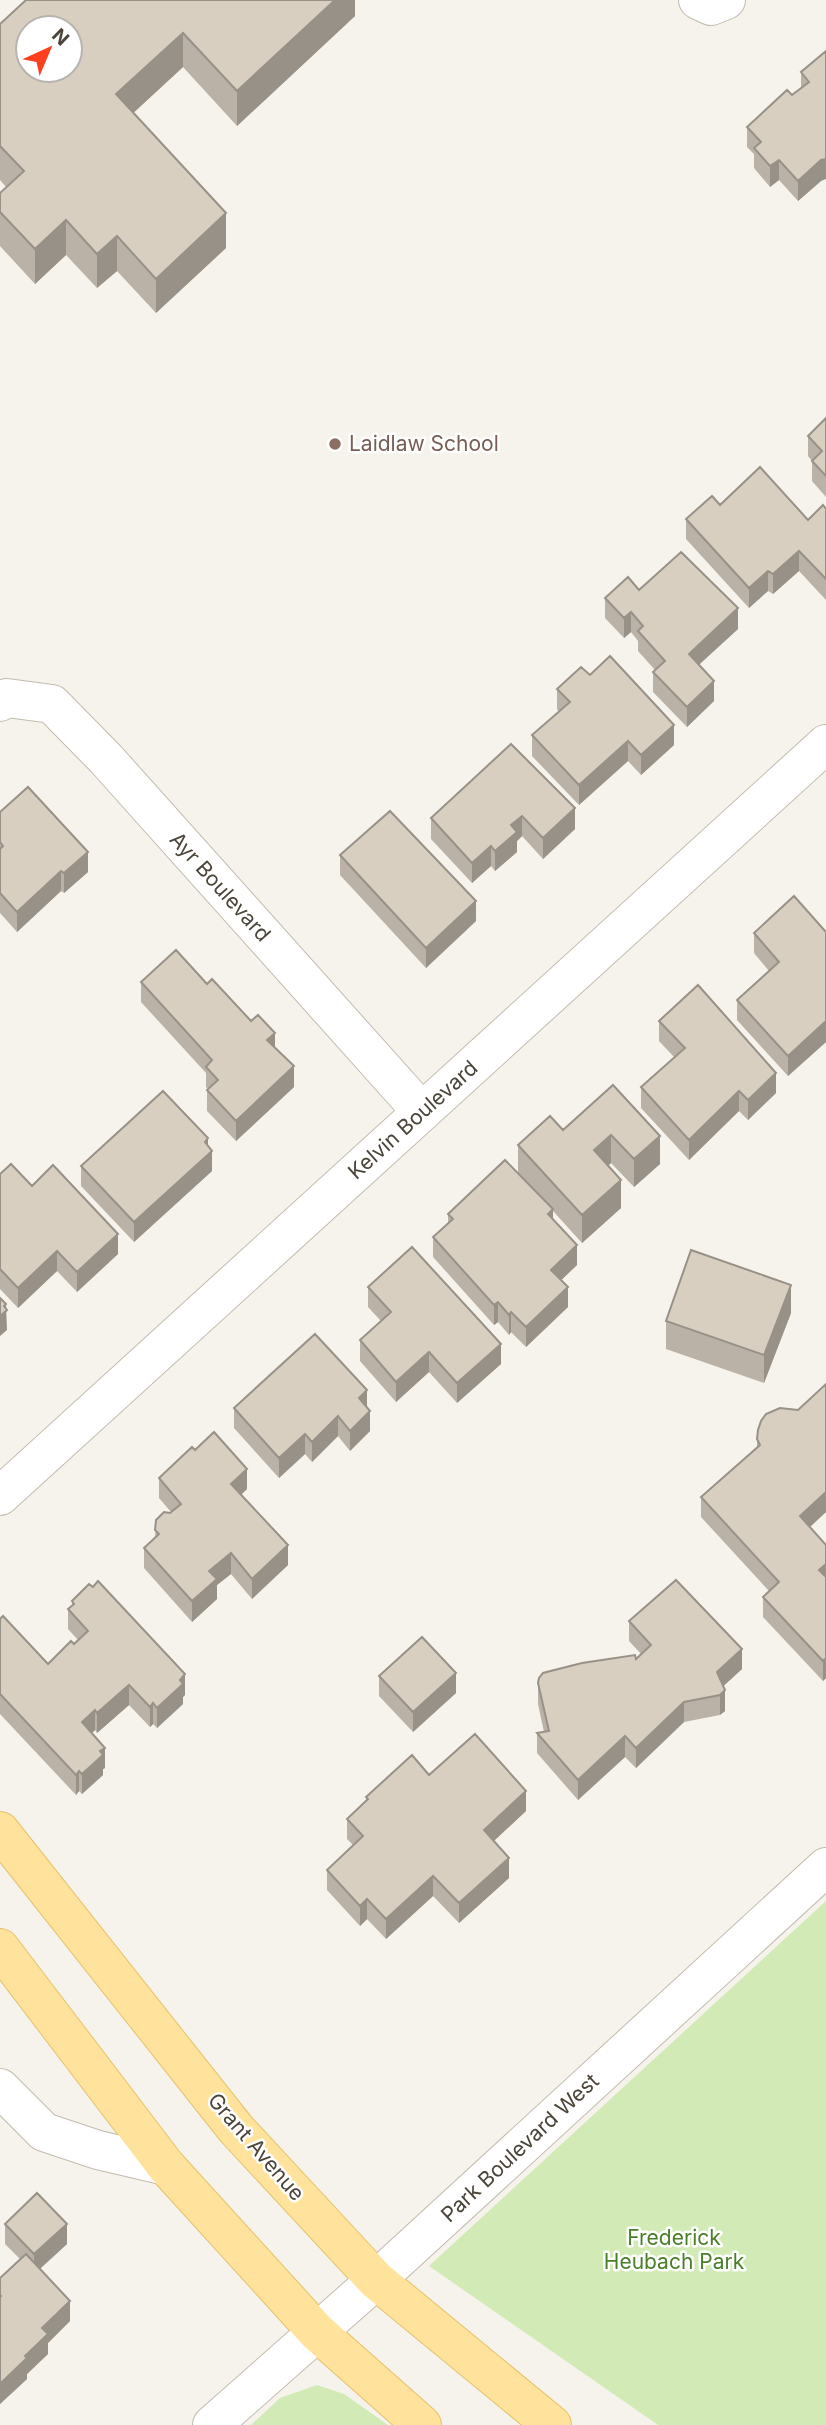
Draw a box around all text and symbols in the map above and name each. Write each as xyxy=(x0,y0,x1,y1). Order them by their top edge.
north arrow xyxy=(14,14,84,84)
text: N xyxy=(47,24,74,50)
place label: Laidlaw School xyxy=(349,431,499,456)
marker: Laidlaw School xyxy=(327,436,343,452)
street label: Ayr Boulevard xyxy=(165,827,276,946)
street label: Kelvin Boulevard xyxy=(343,1055,483,1184)
street label: Park Boulevard West xyxy=(436,2068,604,2227)
street label: Grant Avenue xyxy=(203,2088,310,2206)
park label: Frederick Heubach Park xyxy=(604,2225,745,2274)

